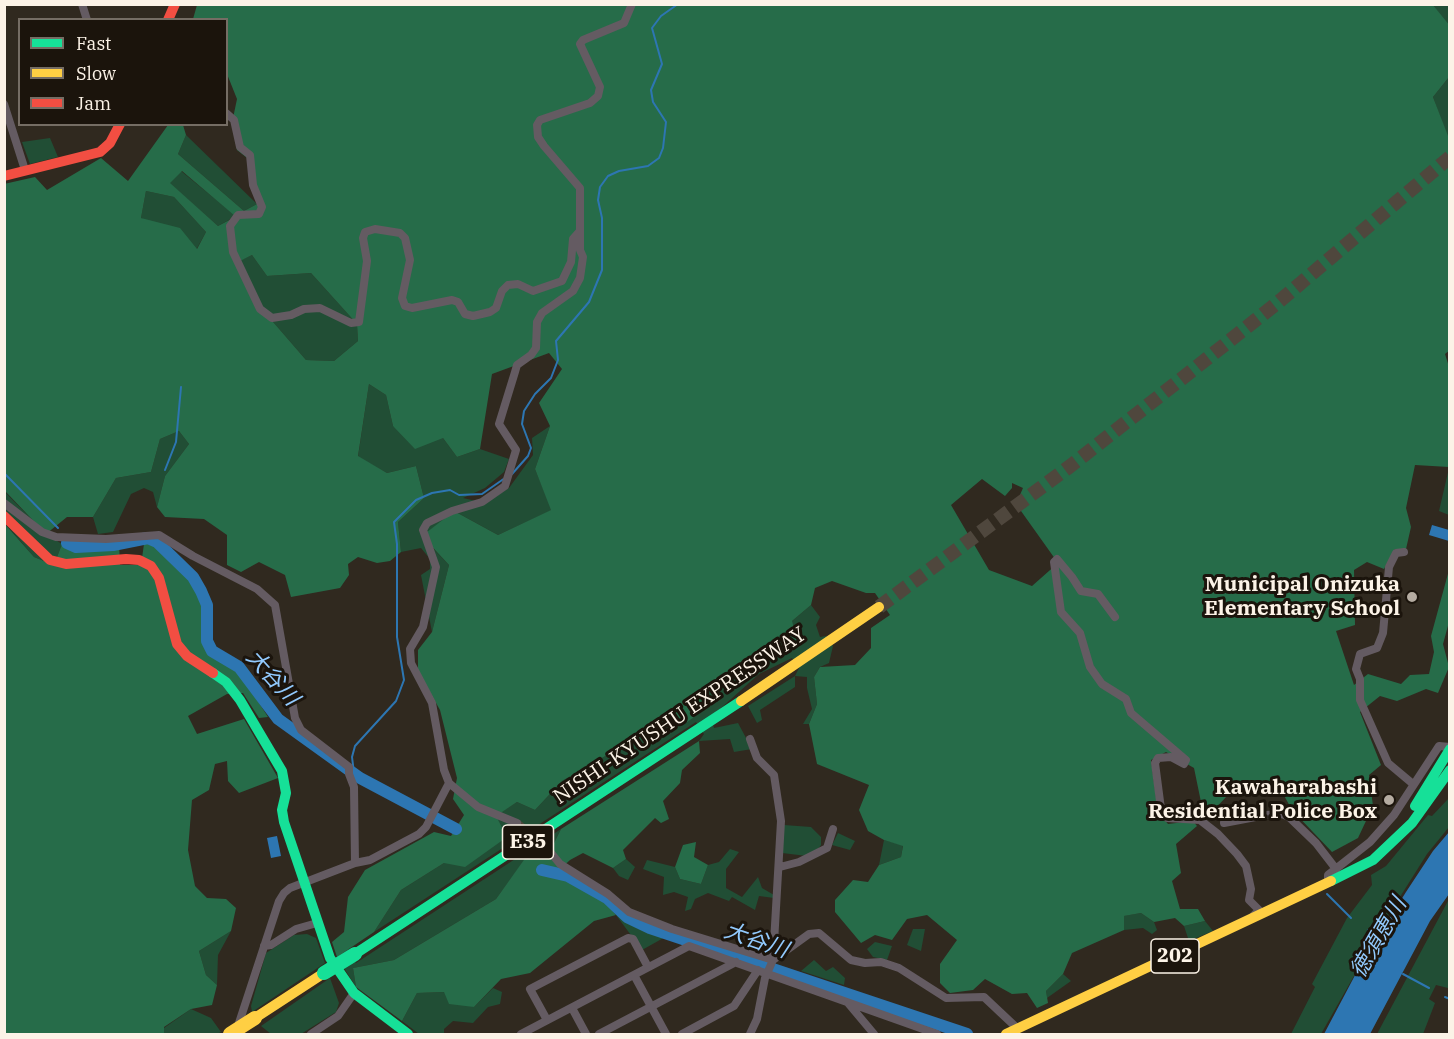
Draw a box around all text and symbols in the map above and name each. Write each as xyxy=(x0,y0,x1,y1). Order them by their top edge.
legend xyxy=(18,18,228,126)
text: Fast xyxy=(76,32,111,55)
text: Slow xyxy=(76,62,116,85)
text: Jam xyxy=(76,92,111,115)
place label: Municipal Onizuka Elementary School xyxy=(1204,572,1400,622)
marker: Municipal Onizuka Elementary School xyxy=(1405,590,1419,604)
street label: NISHI-KYUSHU EXPRESSWAY xyxy=(549,622,811,810)
water label: 大谷川 xyxy=(240,645,304,711)
place label: Kawaharabashi Residential Police Box xyxy=(1148,775,1377,825)
marker: Kawaharabashi Residential Police Box xyxy=(1382,793,1396,807)
road number: E35 xyxy=(502,825,554,859)
water label: 徳須恵川 xyxy=(1346,893,1412,983)
water label: 大谷川 xyxy=(721,918,791,964)
road number: 202 xyxy=(1151,939,1199,973)

